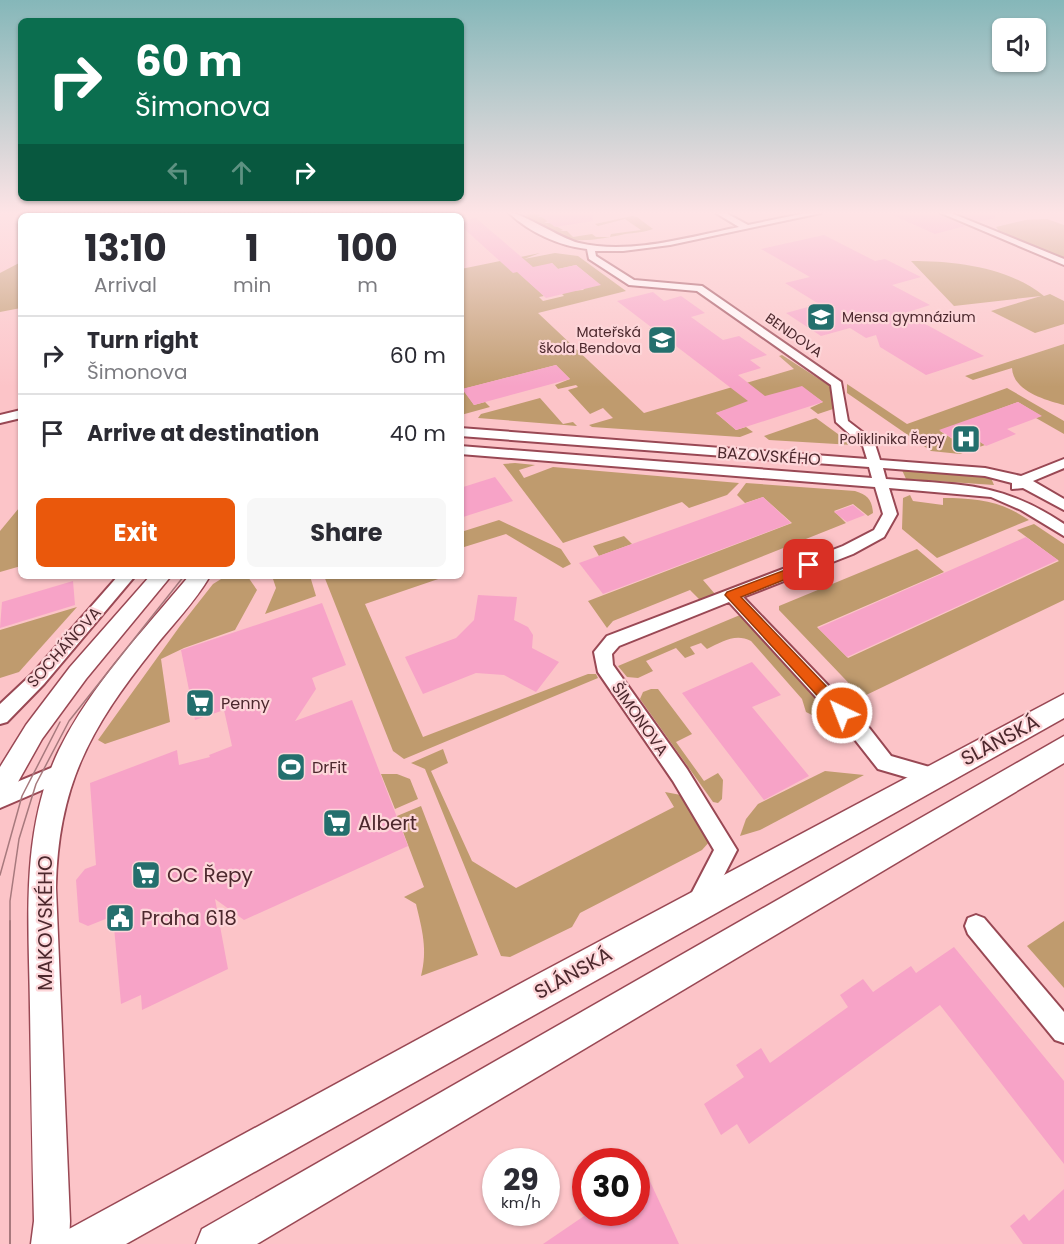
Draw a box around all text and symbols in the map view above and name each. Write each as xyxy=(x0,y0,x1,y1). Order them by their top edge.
map controls xyxy=(992,18,1046,72)
button: sound xyxy=(992,18,1046,72)
text: 60 m xyxy=(135,32,243,91)
icon: right xyxy=(36,42,114,120)
text: Šimonova xyxy=(135,88,271,125)
icon: left xyxy=(162,156,195,189)
icon: ahead xyxy=(225,156,258,189)
icon: right xyxy=(288,156,321,189)
text: 13:10 xyxy=(84,223,167,274)
text: 1 xyxy=(245,223,259,274)
text: 100 xyxy=(337,223,398,274)
text: Arrival xyxy=(94,271,157,299)
text: min xyxy=(233,271,271,299)
text: m xyxy=(357,271,378,299)
school or university icon: Mensa gymnázium xyxy=(805,301,837,333)
place label: Mensa gymnázium xyxy=(842,307,976,327)
street label: BENDOVA xyxy=(761,308,827,362)
place label: Mateřská škola Bendova xyxy=(539,322,641,358)
school or university icon: Mateřská škola Bendova xyxy=(646,324,678,356)
text: Turn right xyxy=(87,325,198,356)
icon: right xyxy=(36,339,69,372)
text: 60 m xyxy=(390,340,446,371)
text: Šimonova xyxy=(87,358,187,386)
icon: arrive xyxy=(36,417,69,450)
text: Arrive at destination xyxy=(87,418,319,449)
text: 40 m xyxy=(390,418,446,449)
hospital icon: Poliklinika Řepy xyxy=(950,423,982,455)
place label: Poliklinika Řepy xyxy=(840,429,945,449)
street label: BAZOVSKÉHO xyxy=(717,441,821,471)
button: Exit xyxy=(36,498,235,567)
button: Share xyxy=(247,498,446,567)
pin xyxy=(783,539,834,590)
icon: arrive xyxy=(792,548,825,581)
street label: SOCHÁŇOVA xyxy=(21,601,107,692)
street label: ŠIMONOVA xyxy=(606,678,674,761)
position arrow xyxy=(810,681,874,745)
supermarket icon: Penny xyxy=(184,687,216,719)
place label: Penny xyxy=(221,692,270,715)
street label: SLÁNSKÁ xyxy=(956,708,1044,772)
sports icon: DrFit xyxy=(275,751,307,783)
place label: DrFit xyxy=(312,756,347,779)
supermarket icon: Albert xyxy=(321,807,353,839)
place label: Albert xyxy=(358,809,417,837)
street label: MAKOVSKÉHO xyxy=(31,855,59,991)
supermarket icon: OC Řepy xyxy=(130,859,162,891)
place label: OC Řepy xyxy=(167,861,253,889)
public building icon: Praha 618 xyxy=(104,902,136,934)
place label: Praha 618 xyxy=(141,904,237,932)
street label: SLÁNSKÁ xyxy=(529,940,617,1006)
speed limit sign: 30 xyxy=(572,1148,650,1226)
text: 29 xyxy=(503,1158,539,1201)
text: km/h xyxy=(501,1192,541,1213)

